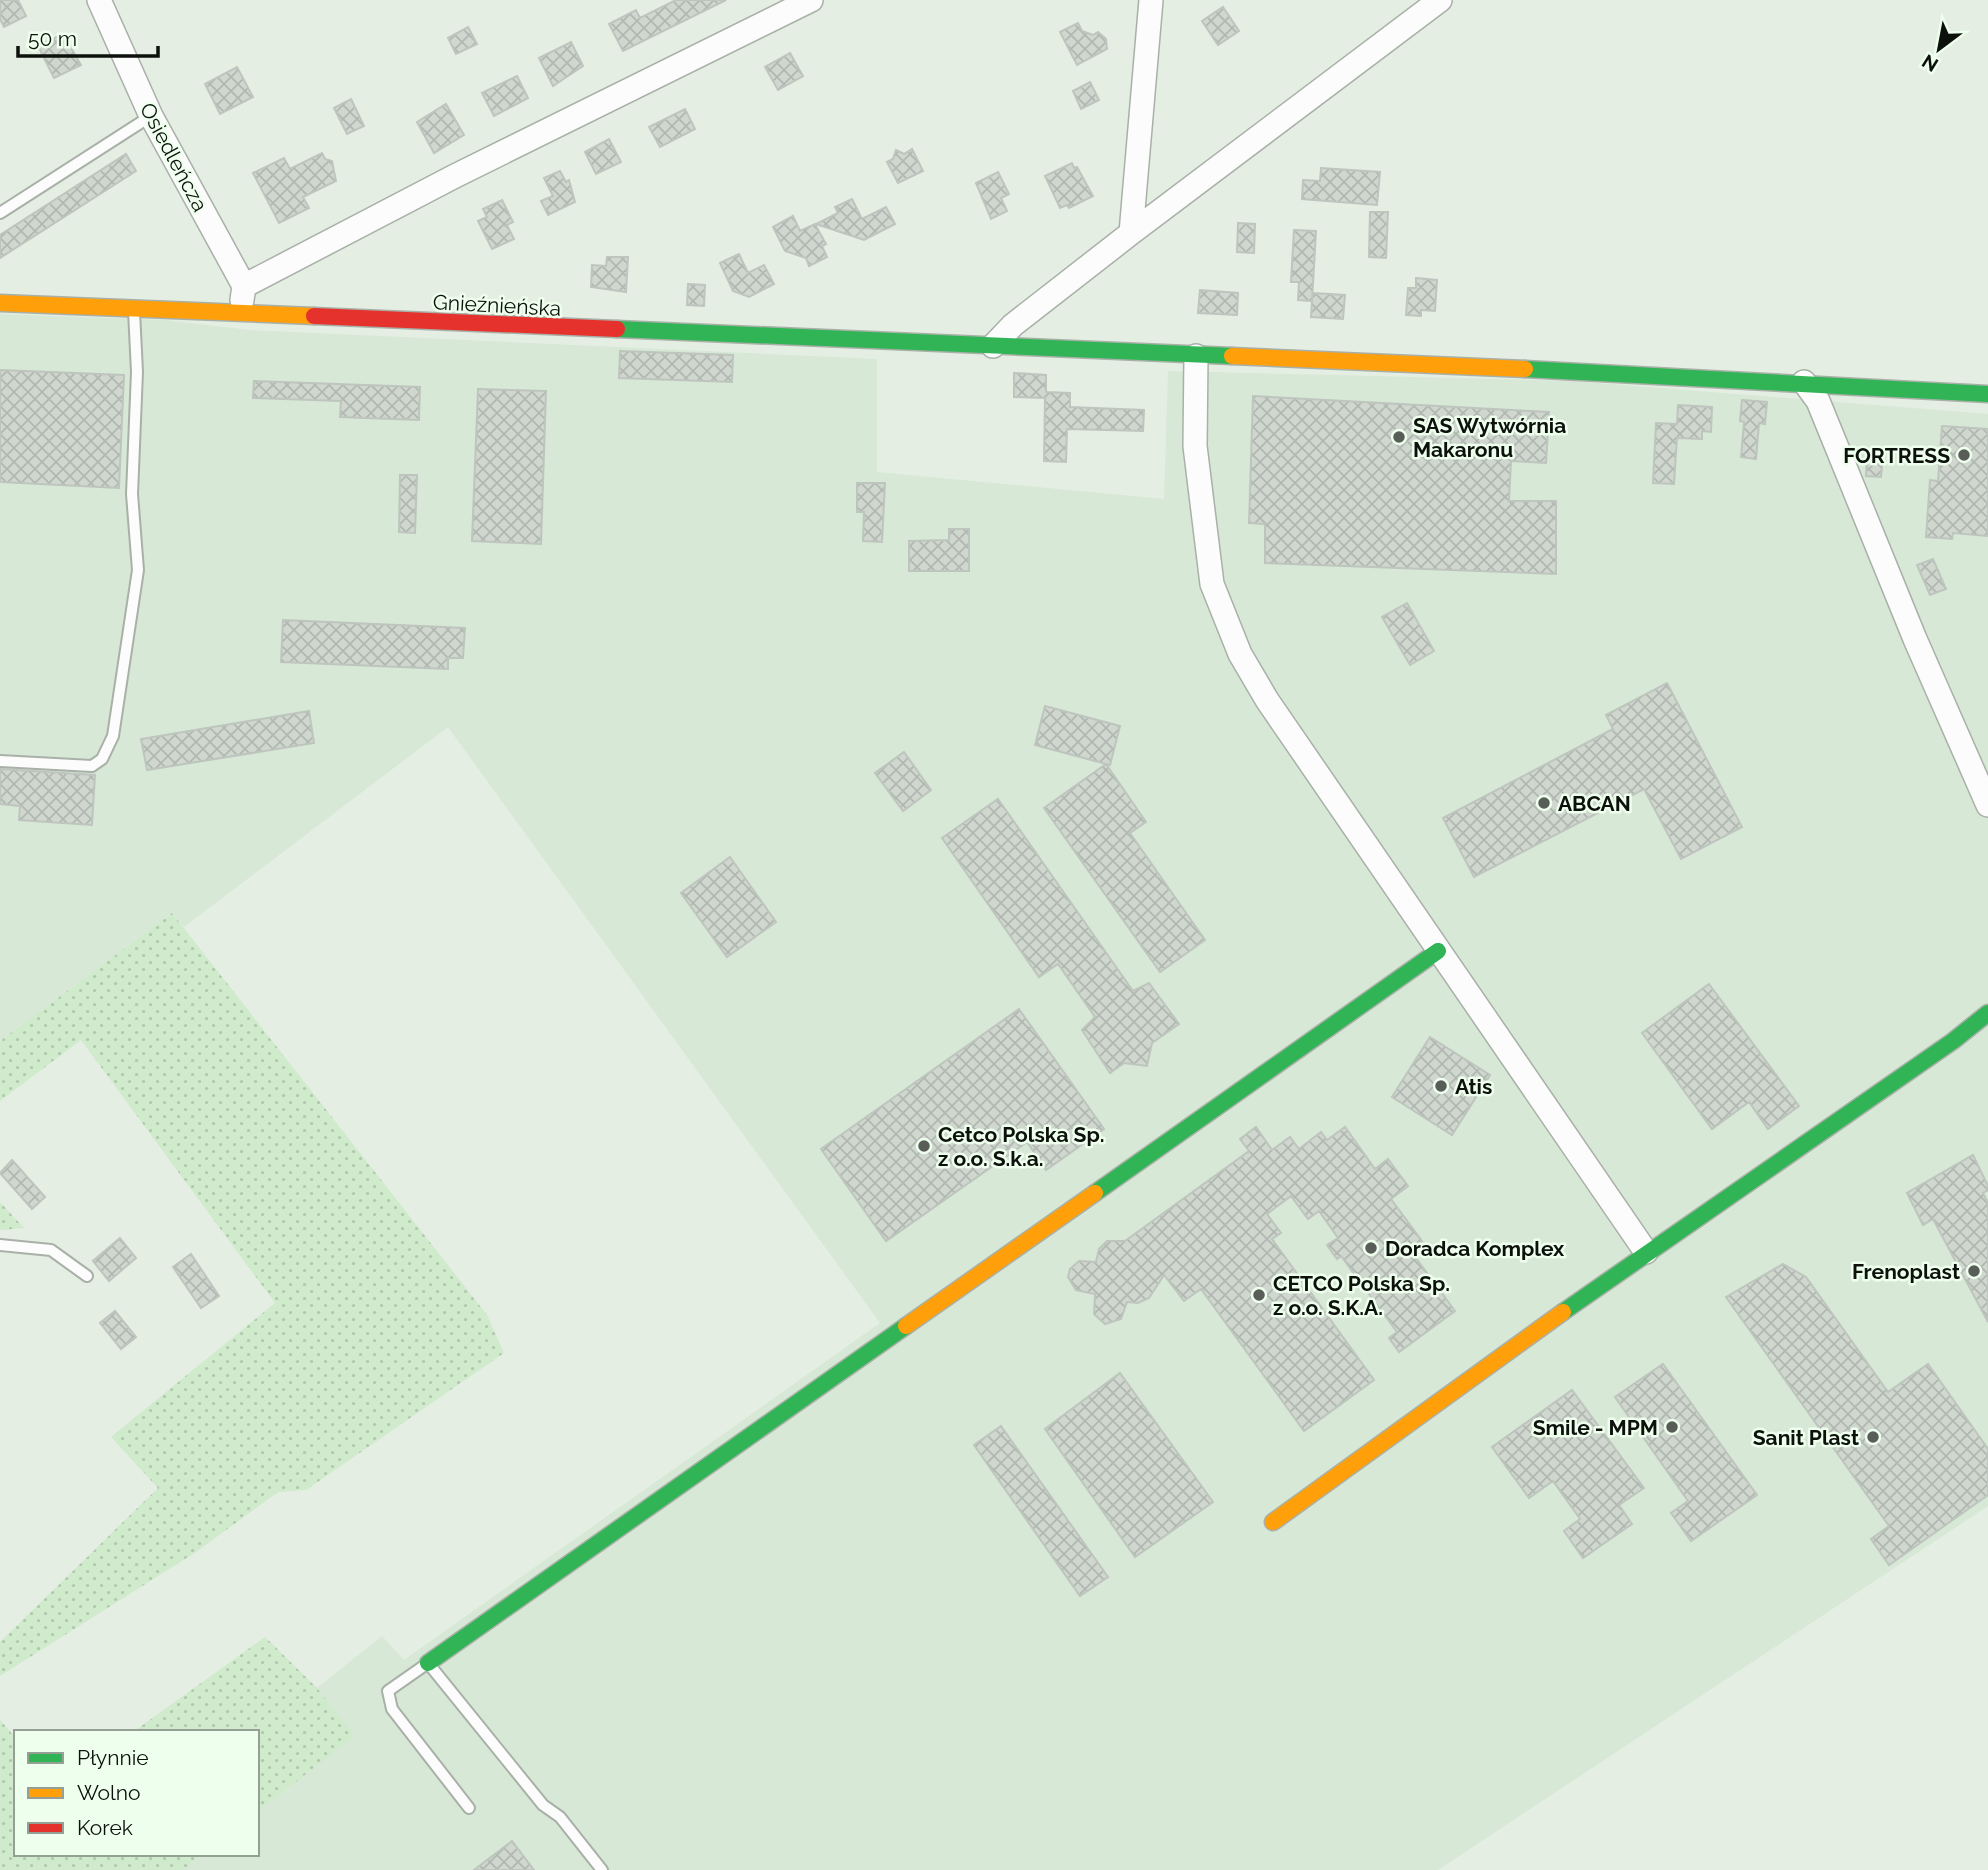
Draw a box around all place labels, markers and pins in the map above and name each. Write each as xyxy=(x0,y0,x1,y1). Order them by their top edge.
place label: SAS Wytwórnia Makaronu xyxy=(1413,413,1566,462)
marker: SAS Wytwórnia Makaronu xyxy=(1391,429,1407,445)
place label: FORTRESS xyxy=(1843,443,1950,468)
marker: FORTRESS xyxy=(1956,447,1972,463)
place label: ABCAN xyxy=(1558,791,1631,816)
marker: ABCAN xyxy=(1536,795,1552,811)
place label: Atis xyxy=(1455,1074,1492,1099)
marker: Atis xyxy=(1433,1078,1449,1094)
place label: Cetco Polska Sp. z o.o. S.k.a. xyxy=(938,1122,1104,1171)
marker: Cetco Polska Sp. z o.o. S.k.a. xyxy=(916,1138,932,1154)
place label: Doradca Komplex xyxy=(1385,1236,1565,1261)
marker: Doradca Komplex xyxy=(1363,1240,1379,1256)
place label: Frenoplast xyxy=(1852,1259,1960,1284)
marker: Frenoplast xyxy=(1966,1263,1982,1279)
place label: CETCO Polska Sp. z o.o. S.K.A. xyxy=(1273,1271,1450,1320)
marker: CETCO Polska Sp. z o.o. S.K.A. xyxy=(1251,1287,1267,1303)
place label: Smile - MPM xyxy=(1533,1415,1658,1440)
marker: Smile - MPM xyxy=(1664,1419,1680,1435)
place label: Sanit Plast xyxy=(1753,1425,1859,1450)
marker: Sanit Plast xyxy=(1865,1429,1881,1445)

